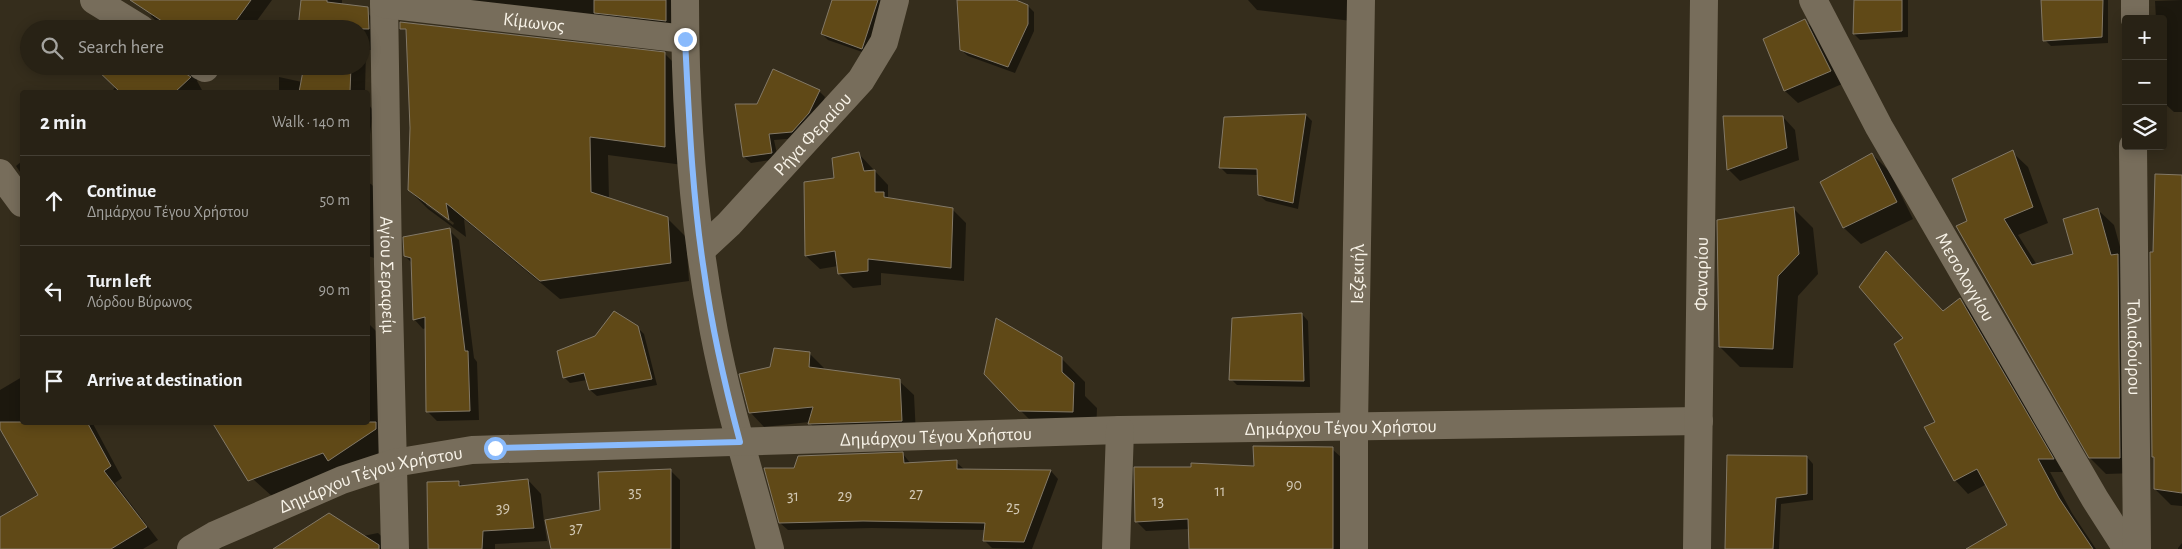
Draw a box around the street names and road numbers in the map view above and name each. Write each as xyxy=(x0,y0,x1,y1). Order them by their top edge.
street label: Κίμωνος xyxy=(502,10,566,36)
street label: Ρήγα Φεραίου xyxy=(771,89,856,180)
street label: Αγίου Σεραφείμ xyxy=(376,216,398,334)
street label: Μεσολογγίου xyxy=(1931,230,1998,325)
street label: Φαναρίου xyxy=(1692,237,1712,311)
street label: Ιεζεκιήλ xyxy=(1348,243,1368,304)
street label: Ταλιαδούρου xyxy=(2124,299,2143,395)
street label: Δημάρχου Τέγου Χρήστου xyxy=(1244,417,1437,439)
street label: Δημάρχου Τέγου Χρήστου xyxy=(839,425,1032,450)
street label: Δημάρχου Τέγου Χρήστου xyxy=(276,444,464,517)

